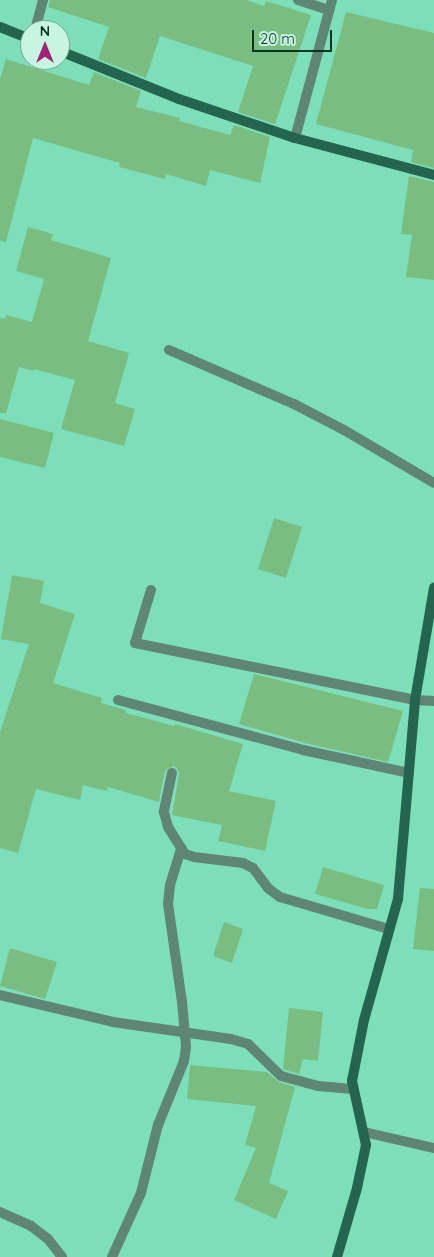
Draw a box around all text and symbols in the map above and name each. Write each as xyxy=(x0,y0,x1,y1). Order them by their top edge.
north arrow xyxy=(20,20,70,70)
scale bar xyxy=(254,20,334,52)
text: N xyxy=(40,22,50,40)
text: 20 m xyxy=(260,29,295,48)

